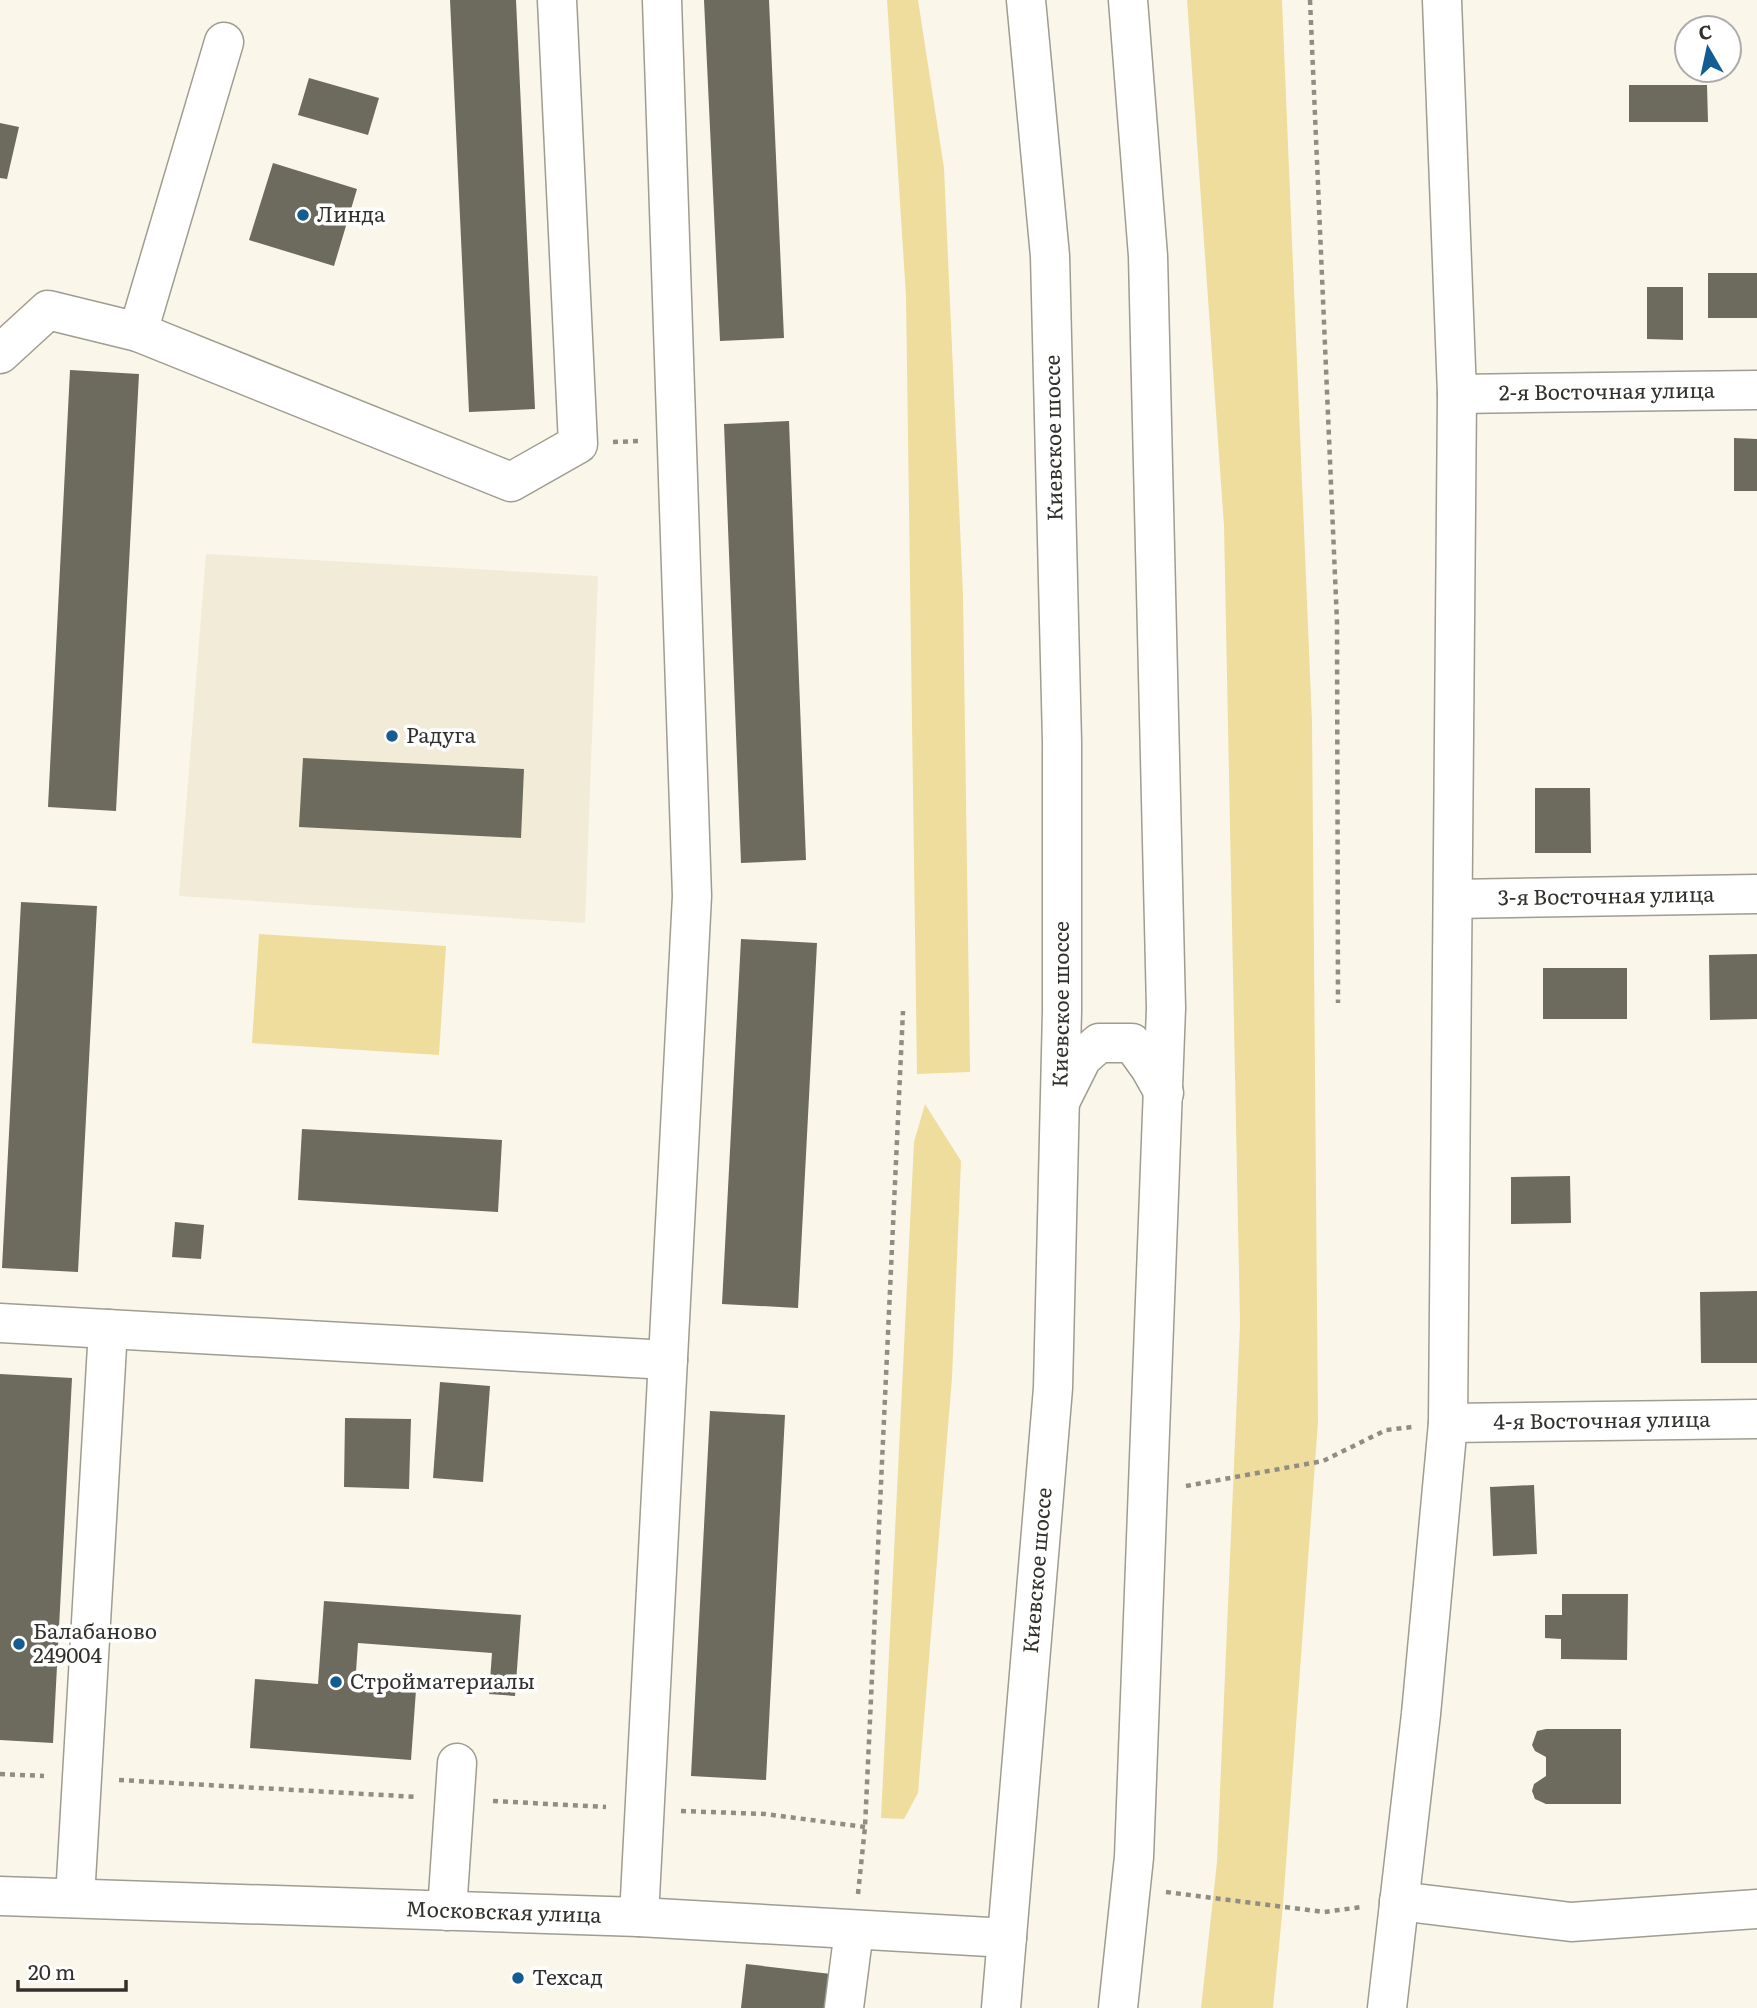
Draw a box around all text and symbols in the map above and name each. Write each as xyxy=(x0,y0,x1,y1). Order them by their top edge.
north arrow xyxy=(1673,14,1743,84)
text: С xyxy=(1696,16,1714,46)
place label: Линда xyxy=(317,197,386,228)
marker: Линда xyxy=(295,207,311,223)
street label: Киевское шоссе xyxy=(1035,355,1068,521)
street label: 2-я Восточная улица xyxy=(1499,373,1716,406)
place label: Радуга xyxy=(406,718,477,749)
marker: Радуга xyxy=(384,728,400,744)
street label: 3-я Восточная улица xyxy=(1497,877,1715,911)
street label: Киевское шоссе xyxy=(1042,921,1075,1088)
street label: 4-я Восточная улица xyxy=(1493,1402,1711,1435)
street label: Киевское шоссе xyxy=(1013,1486,1058,1655)
place label: Балабаново 249004 xyxy=(33,1614,157,1669)
marker: Балабаново 249004 xyxy=(11,1636,27,1652)
place label: Стройматериалы xyxy=(350,1664,535,1695)
marker: Стройматериалы xyxy=(328,1674,344,1690)
street label: Московская улица xyxy=(405,1891,603,1929)
scale bar xyxy=(18,1948,126,1992)
text: 20 m xyxy=(28,1955,75,1986)
place label: Техсад xyxy=(532,1960,603,1991)
marker: Техсад xyxy=(510,1970,526,1986)

